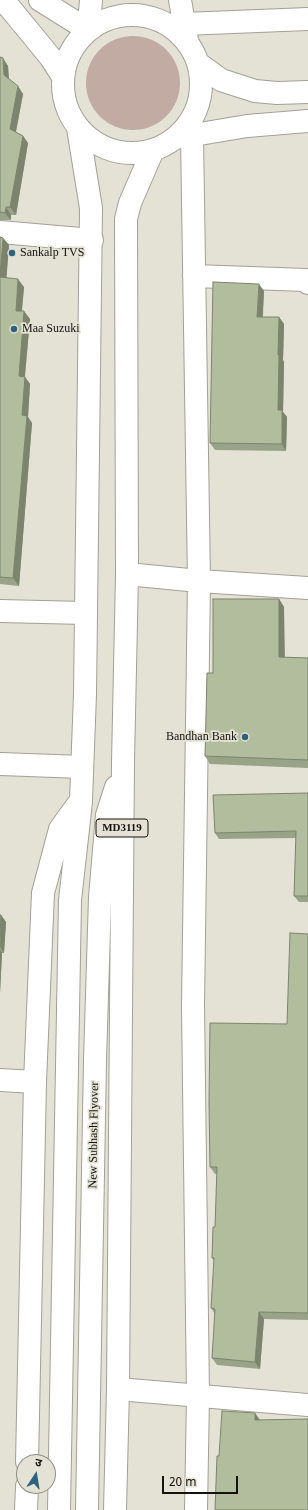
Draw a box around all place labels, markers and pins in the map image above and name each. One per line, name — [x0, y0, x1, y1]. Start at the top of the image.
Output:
place label: Sankalp TVS — [20, 246, 88, 260]
marker: Sankalp TVS — [7, 248, 17, 258]
place label: Maa Suzuki — [22, 322, 86, 336]
marker: Maa Suzuki — [9, 324, 19, 334]
place label: Bandhan Bank — [155, 730, 237, 744]
marker: Bandhan Bank — [240, 732, 250, 742]

